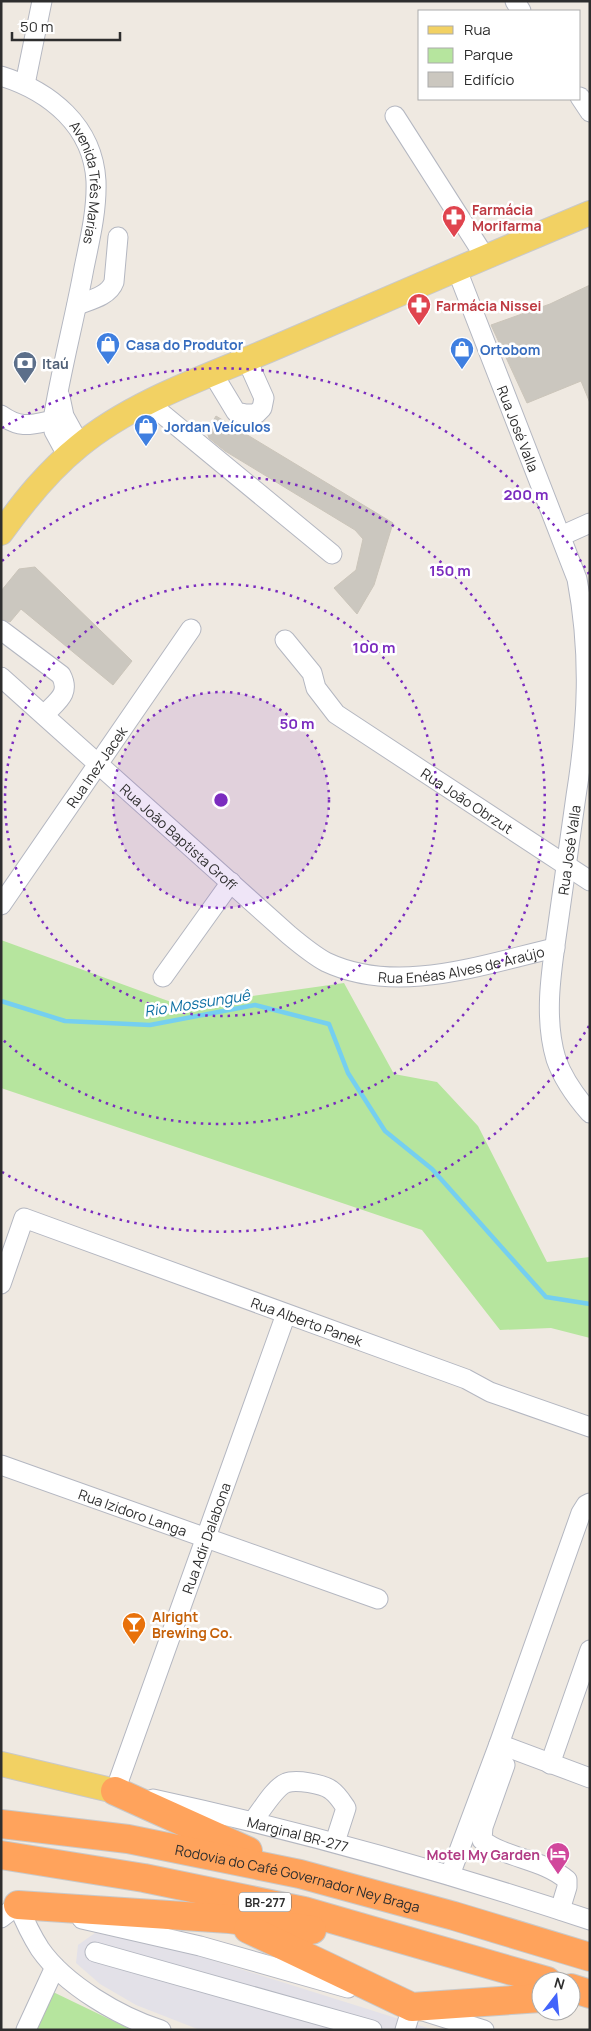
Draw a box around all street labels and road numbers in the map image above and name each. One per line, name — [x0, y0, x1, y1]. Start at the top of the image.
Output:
street label: Avenida Três Marias — [66, 116, 106, 246]
street label: Rua José Valla — [493, 383, 544, 474]
street label: Rua Inez Jacek — [62, 721, 132, 811]
street label: Rua João Obrzut — [418, 763, 517, 838]
street label: Rua João Baptista Groff — [116, 779, 242, 894]
street label: Rua José Valla — [553, 804, 585, 896]
street label: Rua Enéas Alves de Araújo — [377, 941, 546, 987]
street label: Rua Alberto Panek — [249, 1292, 366, 1350]
street label: Rua Adir Dalabona — [177, 1480, 234, 1596]
street label: Rua Izidoro Langa — [76, 1484, 190, 1540]
street label: Marginal BR-277 — [245, 1812, 351, 1856]
street label: Rodovia do Café Governador Ney Braga — [174, 1839, 422, 1916]
road number: BR-277 — [239, 1892, 291, 1911]

